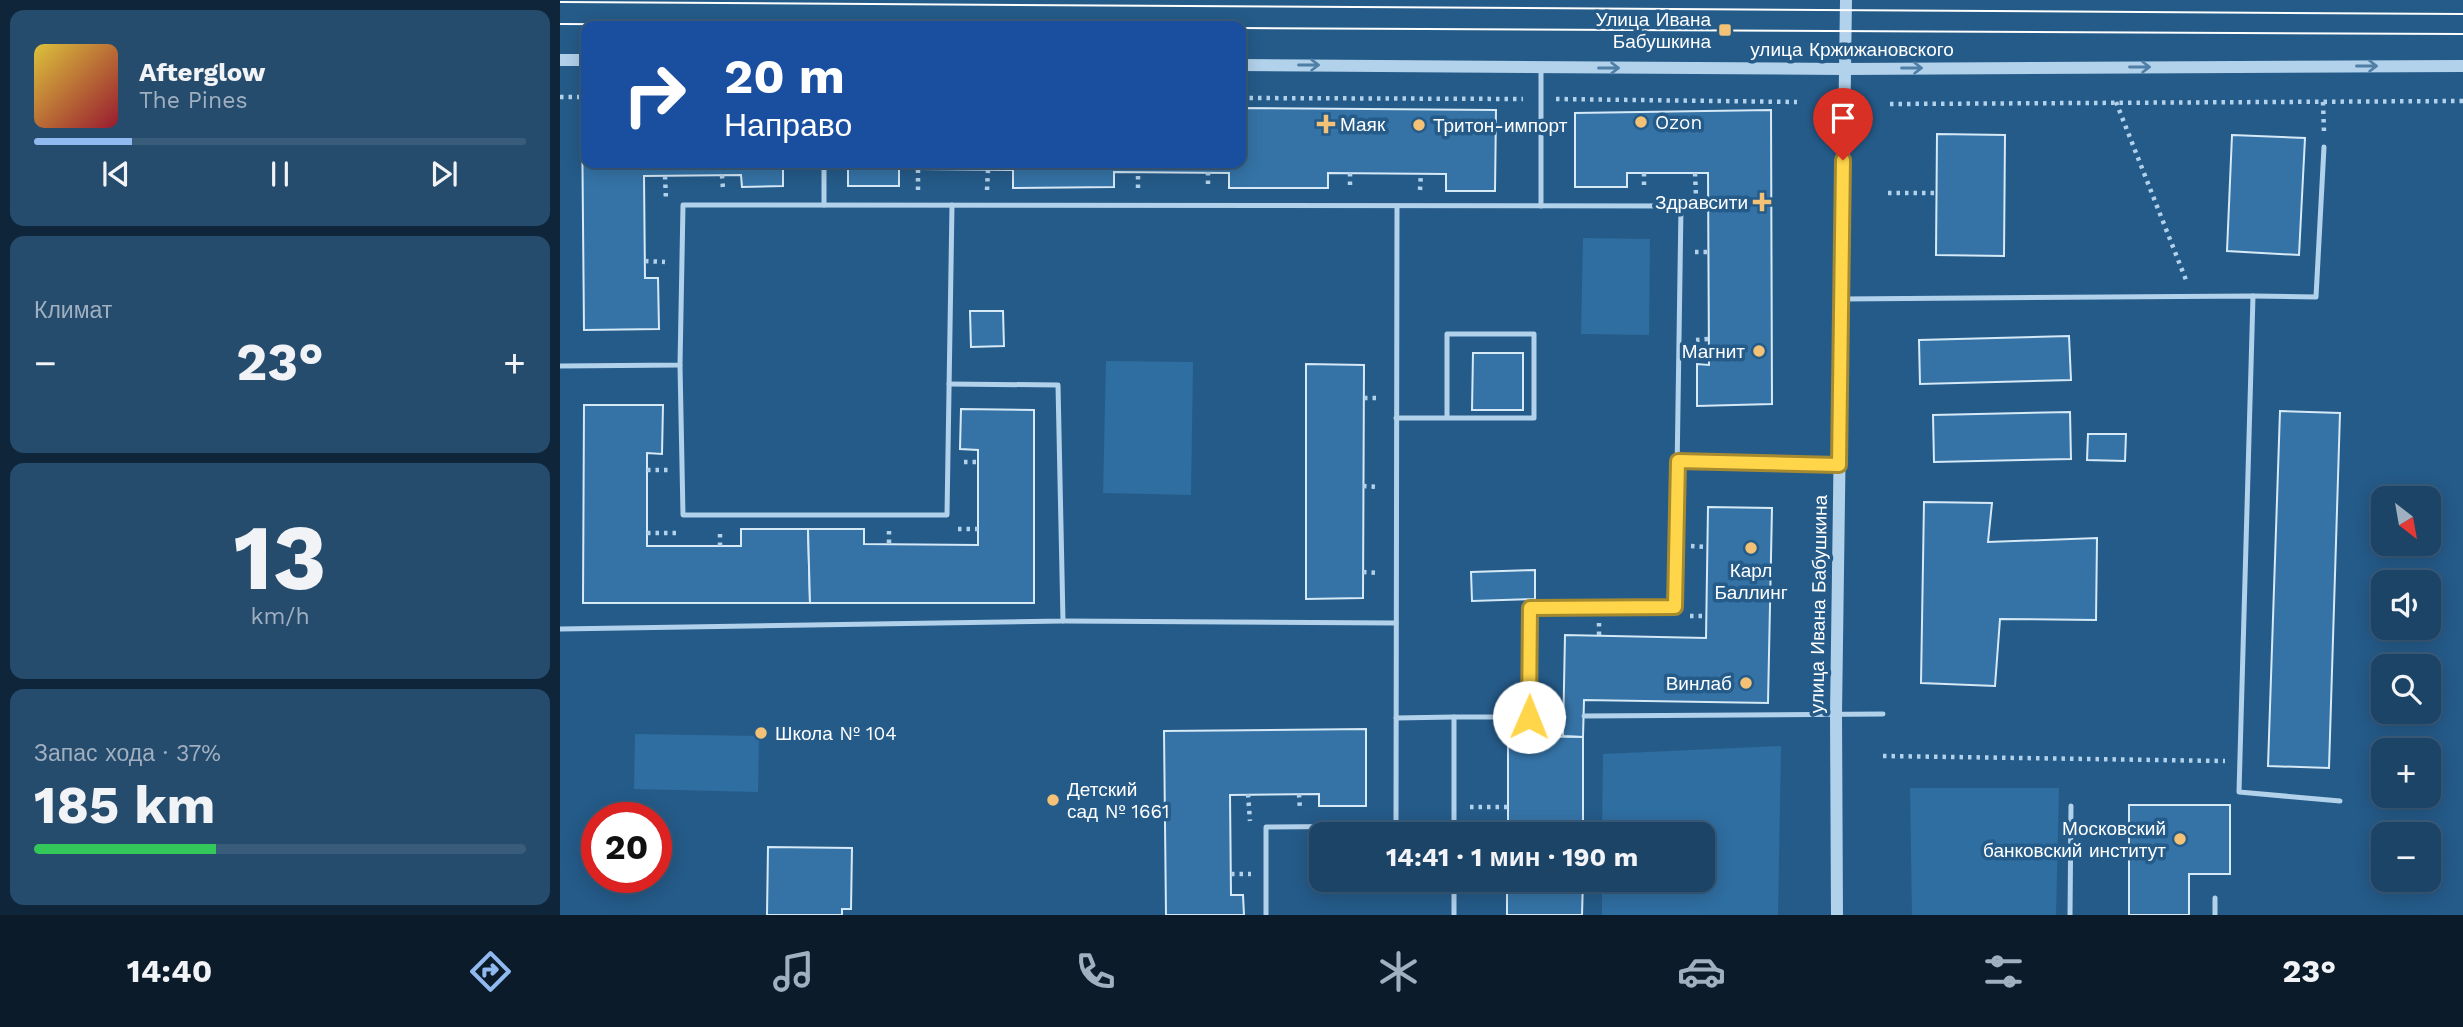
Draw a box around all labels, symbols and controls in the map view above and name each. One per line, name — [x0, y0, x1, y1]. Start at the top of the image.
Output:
place label: Улица Ивана Бабушкина — [1595, 8, 1711, 53]
marker: Улица Ивана Бабушкина — [1717, 22, 1733, 38]
street label: улица Кржижановского — [1750, 38, 1954, 61]
text: 20 m — [724, 47, 845, 105]
icon: right — [609, 49, 700, 140]
text: Afterglow — [139, 57, 265, 87]
one-way arrow — [1297, 58, 1320, 72]
one-way arrow — [2355, 59, 2378, 73]
one-way arrow — [2128, 60, 2151, 74]
one-way arrow — [1597, 61, 1620, 74]
one-way arrow — [1900, 61, 1923, 75]
text: The Pines — [139, 87, 248, 114]
pin — [1813, 88, 1873, 160]
icon: arrive — [1824, 99, 1862, 137]
text: Направо — [724, 106, 852, 144]
place label: Ozon — [1655, 111, 1702, 134]
place label: Маяк — [1340, 113, 1386, 136]
place label: Тритон-импорт — [1433, 114, 1568, 137]
marker: Ozon — [1633, 114, 1649, 130]
marker: Маяк — [1318, 116, 1334, 132]
marker: Тритон-импорт — [1411, 117, 1427, 133]
icon: previous — [97, 155, 135, 193]
icon: pause — [261, 155, 299, 193]
icon: next — [425, 155, 463, 193]
place label: Здравсити — [1655, 191, 1748, 214]
marker: Здравсити — [1754, 194, 1770, 210]
text: Климат — [34, 297, 112, 324]
text: 23° — [236, 332, 324, 393]
place label: Магнит — [1682, 340, 1745, 363]
text: − — [34, 341, 57, 385]
text: + — [503, 341, 526, 385]
marker: Магнит — [1751, 343, 1767, 359]
north arrow — [2371, 486, 2441, 556]
map controls — [2371, 486, 2441, 892]
street label: улица Ивана Бабушкина — [1805, 494, 1832, 713]
text: 13 — [233, 504, 327, 611]
marker: Карл Баллинг — [1743, 540, 1759, 556]
place label: Карл Баллинг — [1714, 559, 1788, 604]
button: sound — [2371, 570, 2441, 640]
text: km/h — [250, 603, 310, 630]
button: search — [2371, 654, 2441, 724]
place label: Винлаб — [1666, 672, 1732, 695]
marker: Винлаб — [1738, 675, 1754, 691]
position arrow — [1492, 680, 1566, 754]
place label: Школа № 104 — [775, 722, 897, 745]
marker: Школа № 104 — [753, 725, 769, 741]
button: + — [2371, 738, 2441, 808]
text: Запас хода · 37% — [34, 740, 221, 767]
text: 185 km — [34, 775, 215, 836]
place label: Детский сад № 1661 — [1067, 778, 1169, 823]
marker: Детский сад № 1661 — [1045, 792, 1061, 808]
speed limit sign: 20 — [581, 802, 672, 893]
place label: Московский банковский институт — [1983, 817, 2166, 862]
button: − — [2371, 822, 2441, 892]
marker: Московский банковский институт — [2172, 831, 2188, 847]
text: 14:41 · 1 мин · 190 m — [1386, 842, 1638, 872]
icon: directions — [466, 947, 515, 996]
icon: music — [769, 947, 818, 996]
icon: phone — [1071, 947, 1120, 996]
icon: climate — [1374, 947, 1423, 996]
icon: car — [1677, 947, 1726, 996]
icon: filters — [1979, 947, 2028, 996]
text: 14:40 — [127, 952, 212, 990]
text: 23° — [2282, 952, 2336, 990]

